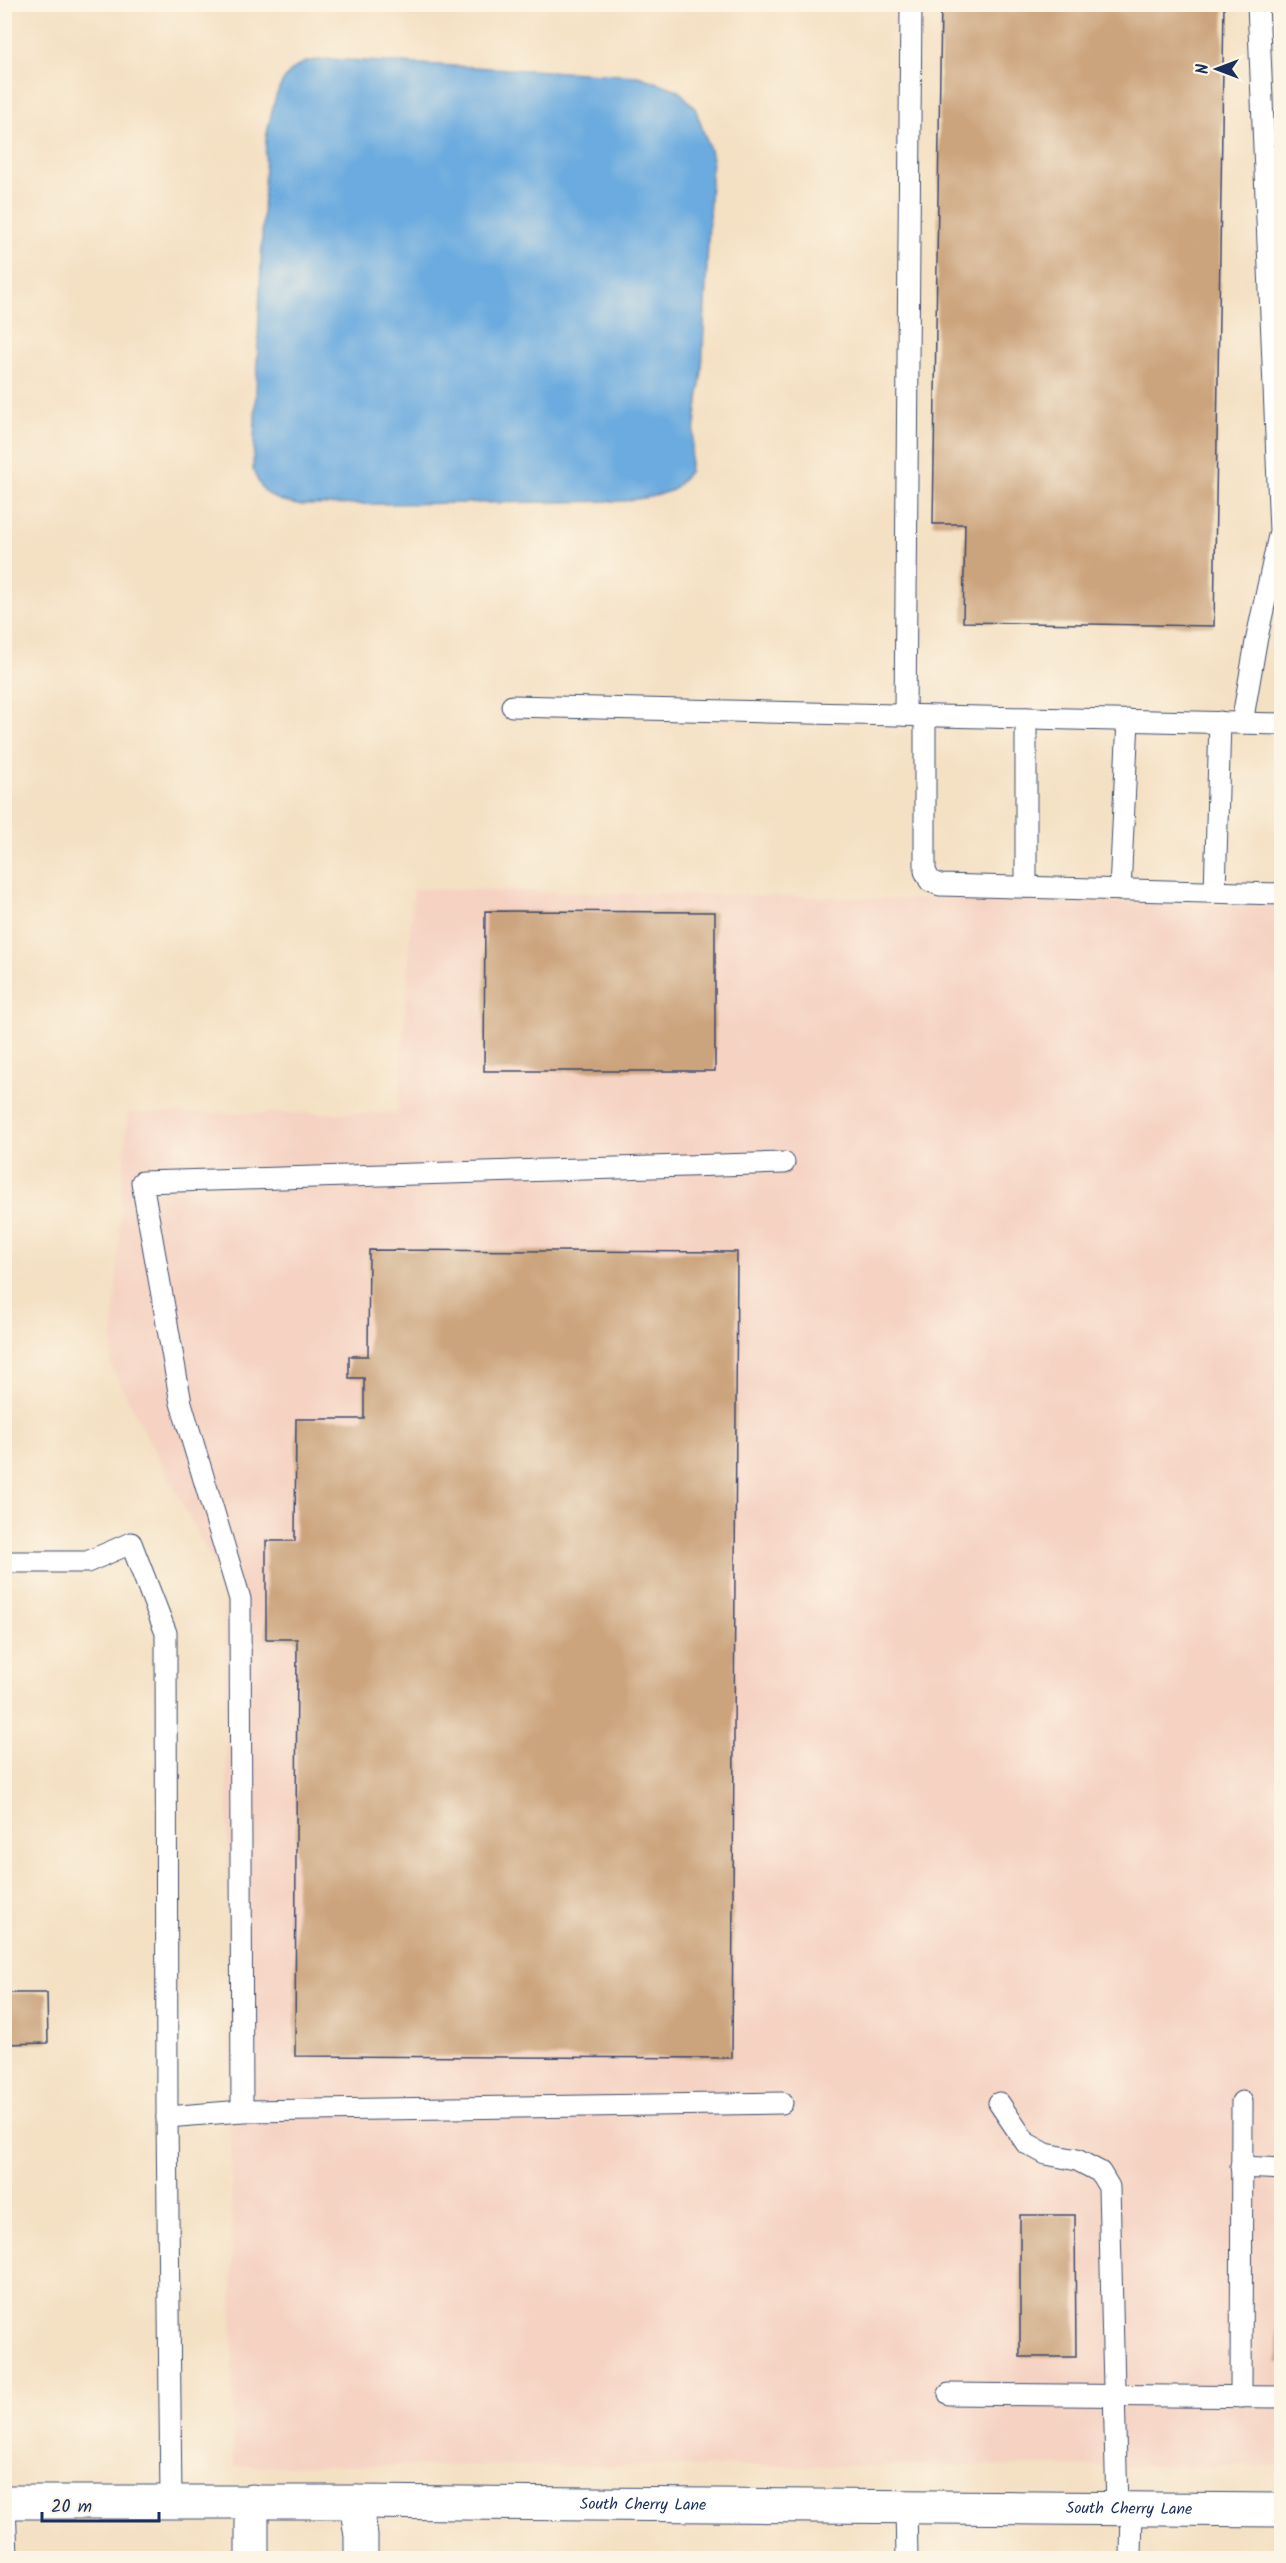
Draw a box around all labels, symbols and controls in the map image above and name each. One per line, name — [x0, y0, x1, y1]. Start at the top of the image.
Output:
north arrow — [1187, 39, 1247, 99]
text: N — [1191, 64, 1216, 74]
scale bar — [42, 2485, 159, 2523]
street label: South Cherry Lane — [580, 2491, 706, 2518]
text: 20 m — [51, 2493, 92, 2522]
street label: South Cherry Lane — [1066, 2496, 1192, 2522]

